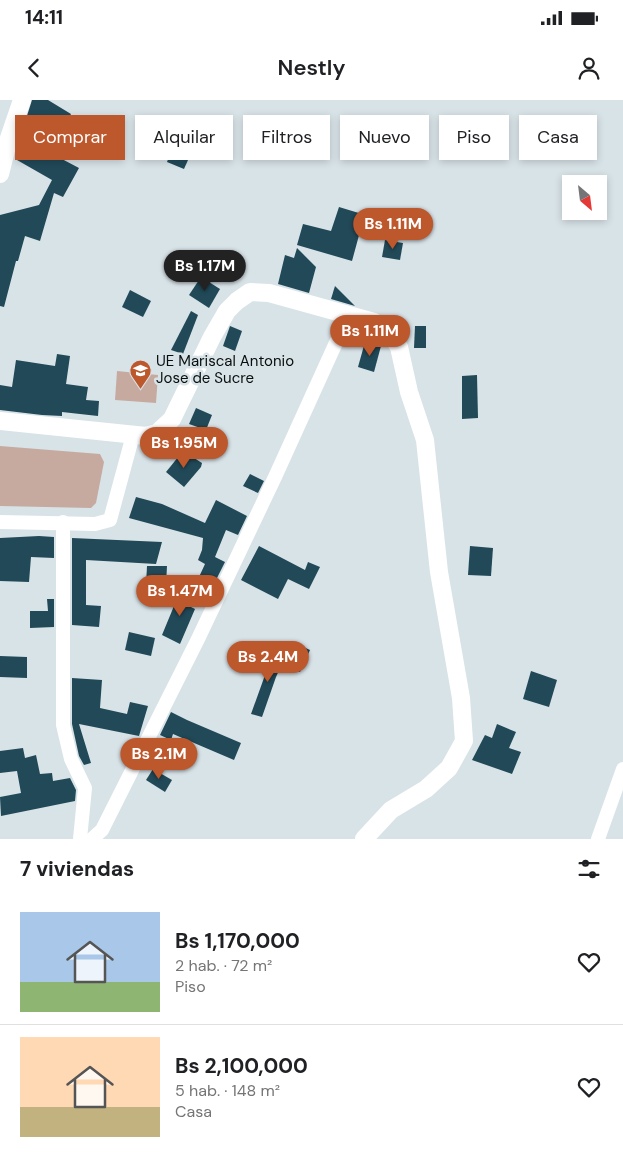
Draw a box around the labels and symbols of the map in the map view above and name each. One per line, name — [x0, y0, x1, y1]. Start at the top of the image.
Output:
north arrow — [562, 175, 608, 220]
pin: Bs 1.11M — [341, 208, 445, 250]
pin: Bs 1.17M — [153, 250, 257, 292]
pin: Bs 1.11M — [318, 314, 422, 357]
place label: UE Mariscal Antonio Jose de Sucre — [156, 351, 294, 388]
school or university icon: UE Mariscal Antonio Jose de Sucre — [128, 358, 152, 389]
pin: Bs 1.95M — [132, 426, 236, 469]
pin: Bs 1.47M — [128, 574, 232, 617]
pin: Bs 2.4M — [222, 640, 314, 683]
pin: Bs 2.1M — [113, 738, 205, 780]

